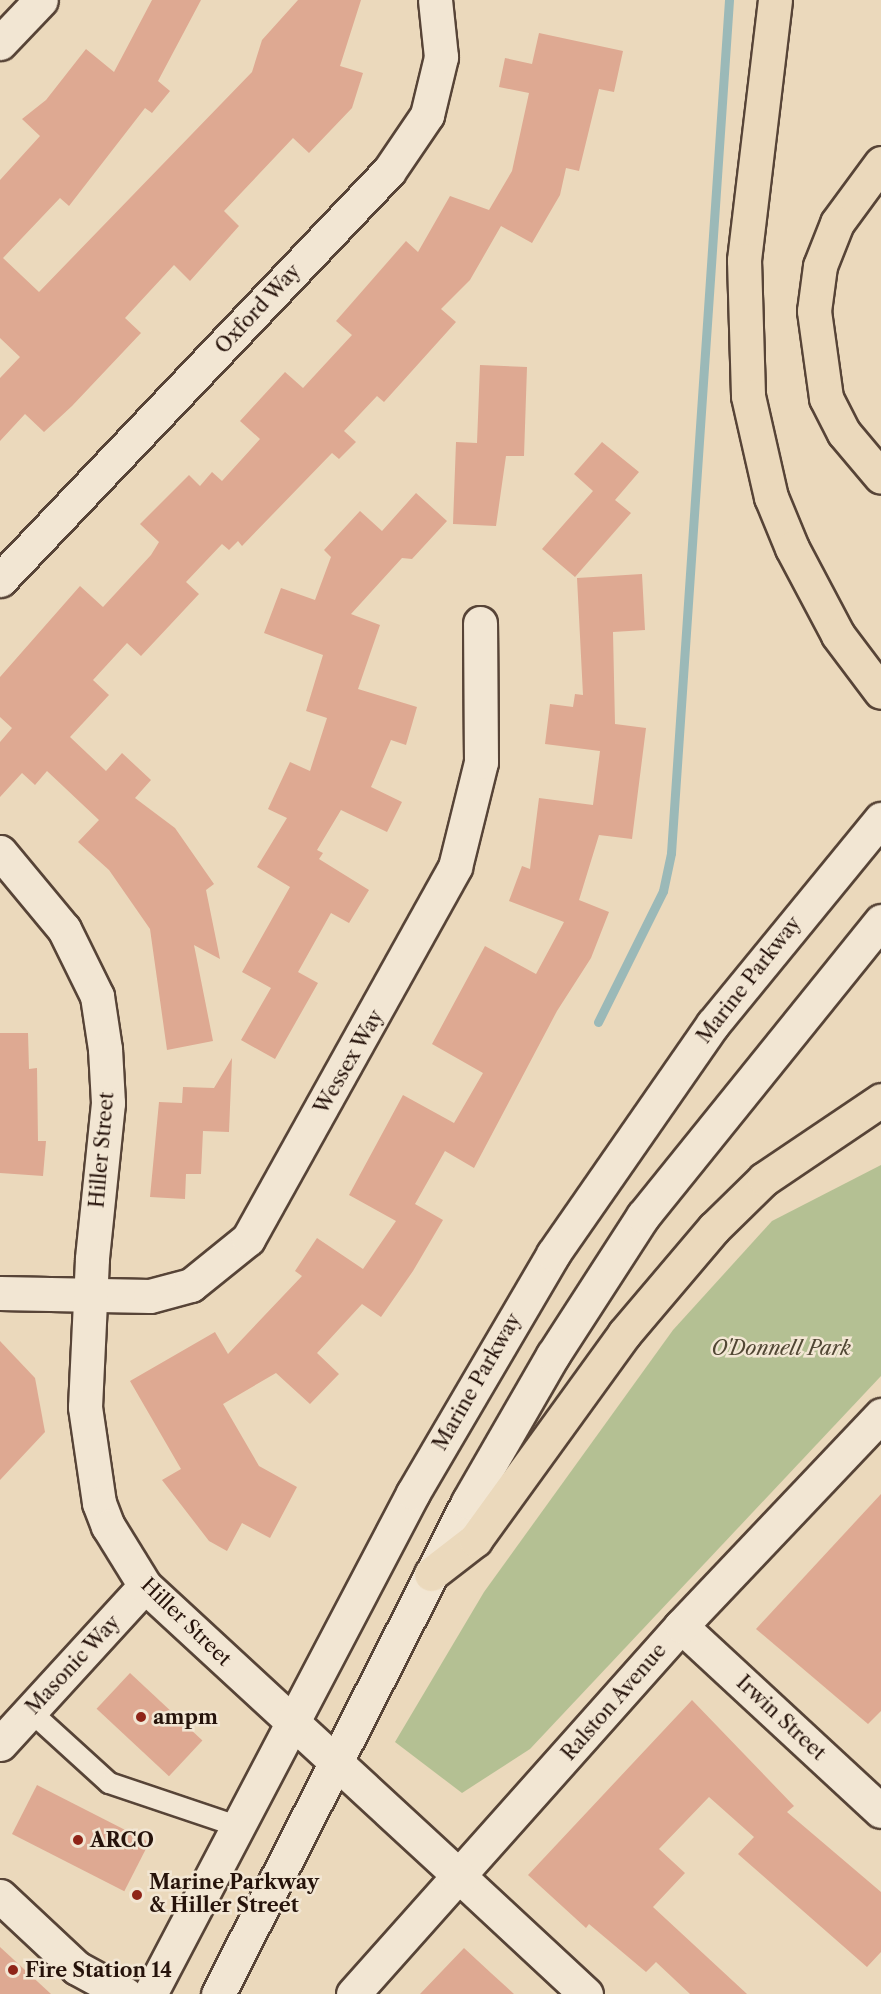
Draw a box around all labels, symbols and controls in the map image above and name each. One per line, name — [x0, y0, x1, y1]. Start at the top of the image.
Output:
street label: Oxford Way — [210, 259, 306, 359]
street label: Marine Parkway — [692, 912, 806, 1048]
street label: Wessex Way — [309, 1005, 389, 1119]
street label: Hiller Street — [85, 1091, 119, 1209]
street label: Marine Parkway — [428, 1309, 526, 1455]
park label: O'Donnell Park — [711, 1336, 851, 1360]
street label: Hiller Street — [136, 1573, 236, 1671]
street label: Masonic Way — [21, 1610, 125, 1720]
street label: Ralston Avenue — [556, 1638, 672, 1766]
street label: Irwin Street — [731, 1671, 831, 1765]
place label: ampm — [153, 1705, 218, 1729]
marker: ampm — [134, 1710, 148, 1724]
place label: ARCO — [90, 1828, 154, 1852]
marker: ARCO — [71, 1833, 85, 1847]
place label: Marine Parkway & Hiller Street — [149, 1871, 319, 1918]
marker: Marine Parkway & Hiller Street — [130, 1888, 144, 1902]
place label: Fire Station 14 — [25, 1958, 172, 1982]
marker: Fire Station 14 — [6, 1963, 20, 1977]

